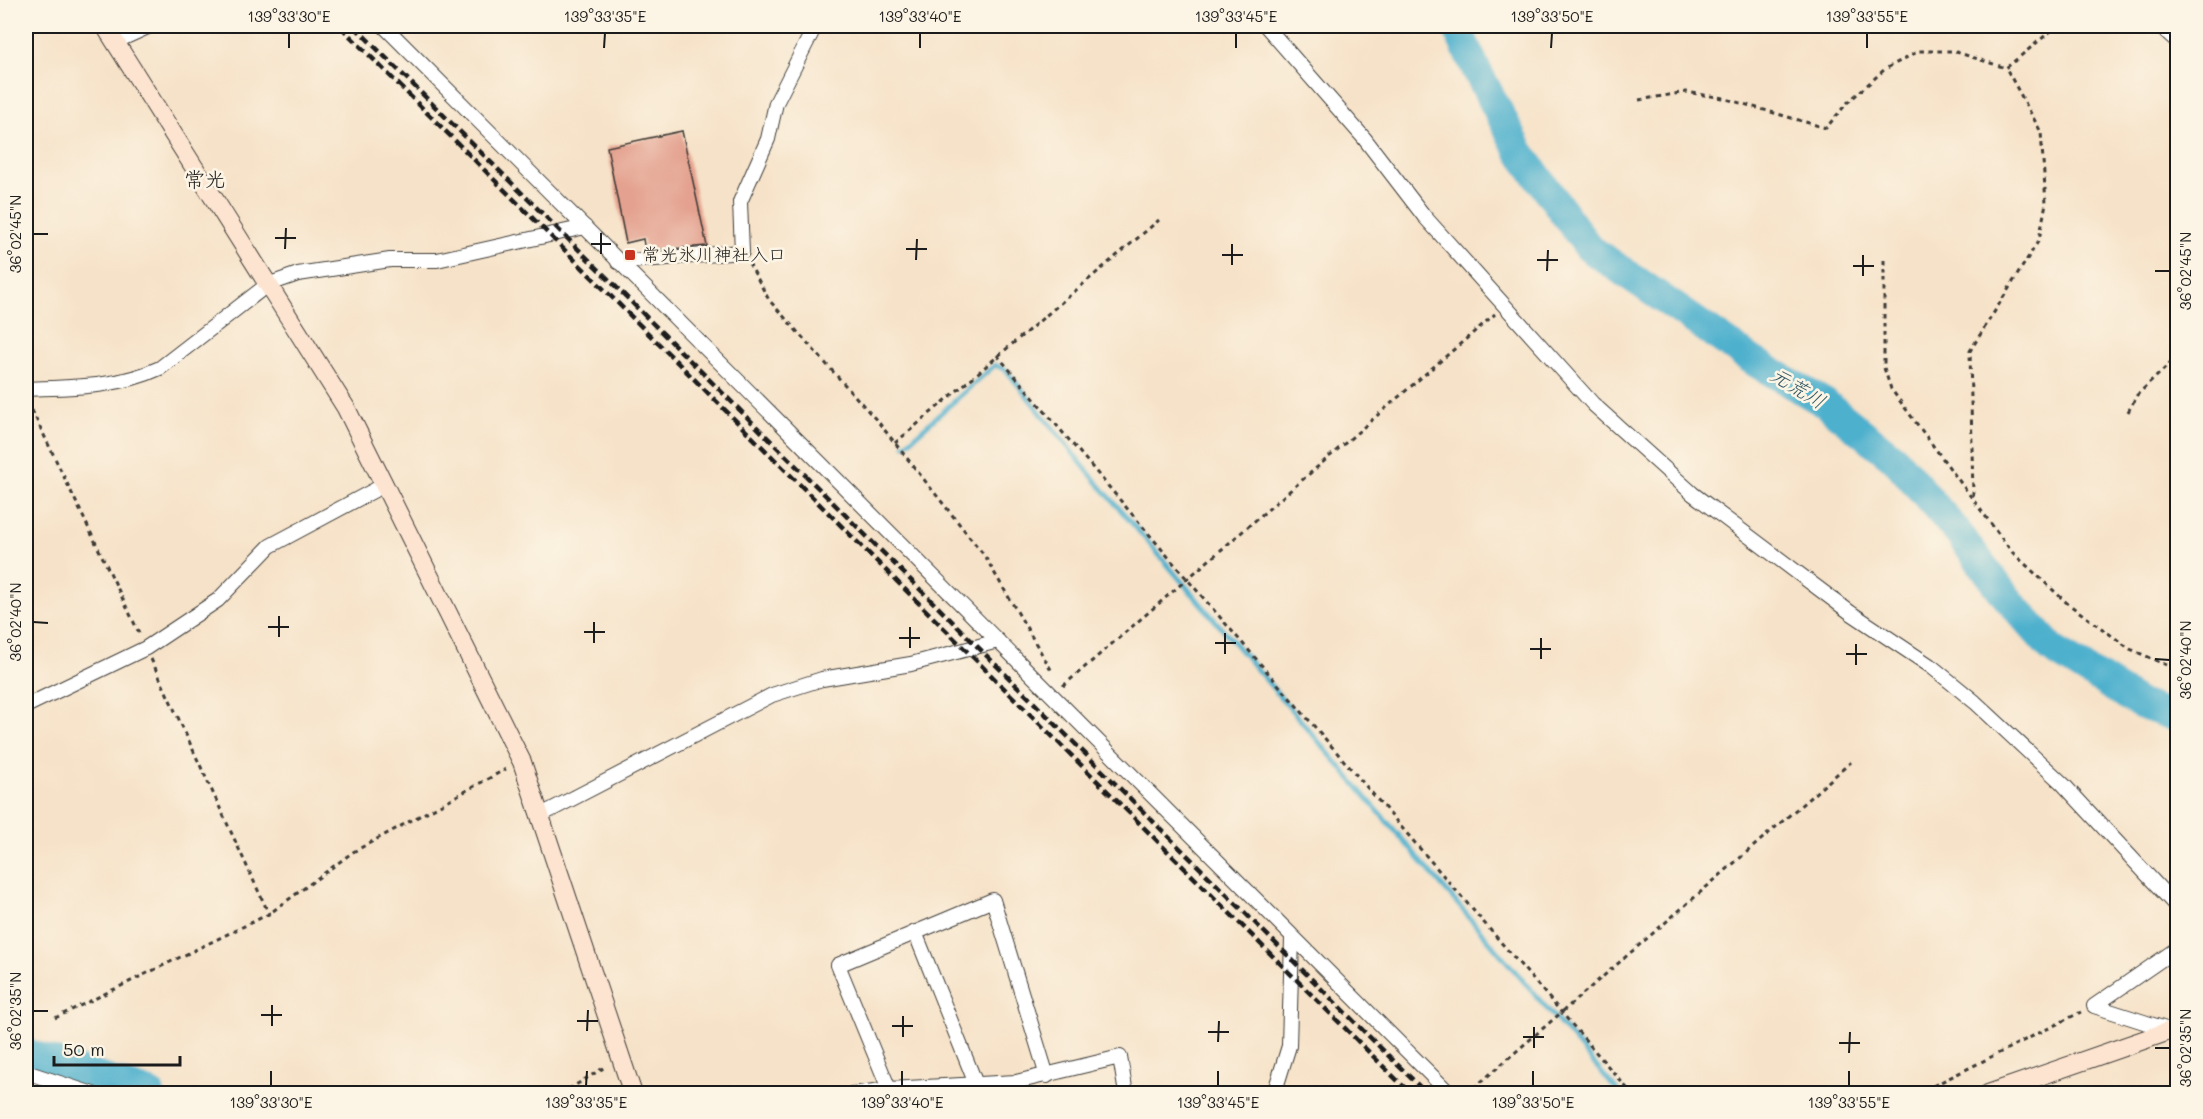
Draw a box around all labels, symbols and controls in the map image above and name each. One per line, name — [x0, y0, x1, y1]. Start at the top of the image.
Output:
text: 139°33'30"E — [248, 6, 331, 26]
text: 139°33'35"E — [564, 6, 647, 26]
text: 139°33'40"E — [879, 6, 962, 26]
text: 139°33'45"E — [1195, 6, 1278, 26]
text: 139°33'50"E — [1511, 6, 1594, 26]
text: 139°33'55"E — [1826, 6, 1909, 26]
district label: 常光 — [184, 165, 226, 192]
text: 36°02'45"N — [5, 195, 25, 273]
text: 36°02'45"N — [2175, 232, 2195, 310]
place label: 常光氷川神社入口 — [642, 242, 786, 266]
marker: 常光氷川神社入口 — [623, 248, 637, 262]
water label: 元荒川 — [1766, 361, 1831, 414]
text: 36°02'40"N — [5, 583, 25, 661]
text: 36°02'40"N — [2175, 621, 2195, 699]
text: 36°02'35"N — [5, 972, 25, 1050]
text: 36°02'35"N — [2175, 1009, 2195, 1087]
scale bar — [54, 1029, 180, 1067]
text: 50 m — [63, 1037, 105, 1061]
text: 139°33'30"E — [230, 1092, 313, 1112]
text: 139°33'35"E — [545, 1092, 628, 1112]
text: 139°33'40"E — [861, 1092, 944, 1112]
text: 139°33'45"E — [1177, 1092, 1260, 1112]
text: 139°33'50"E — [1492, 1092, 1575, 1112]
text: 139°33'55"E — [1808, 1092, 1891, 1112]

